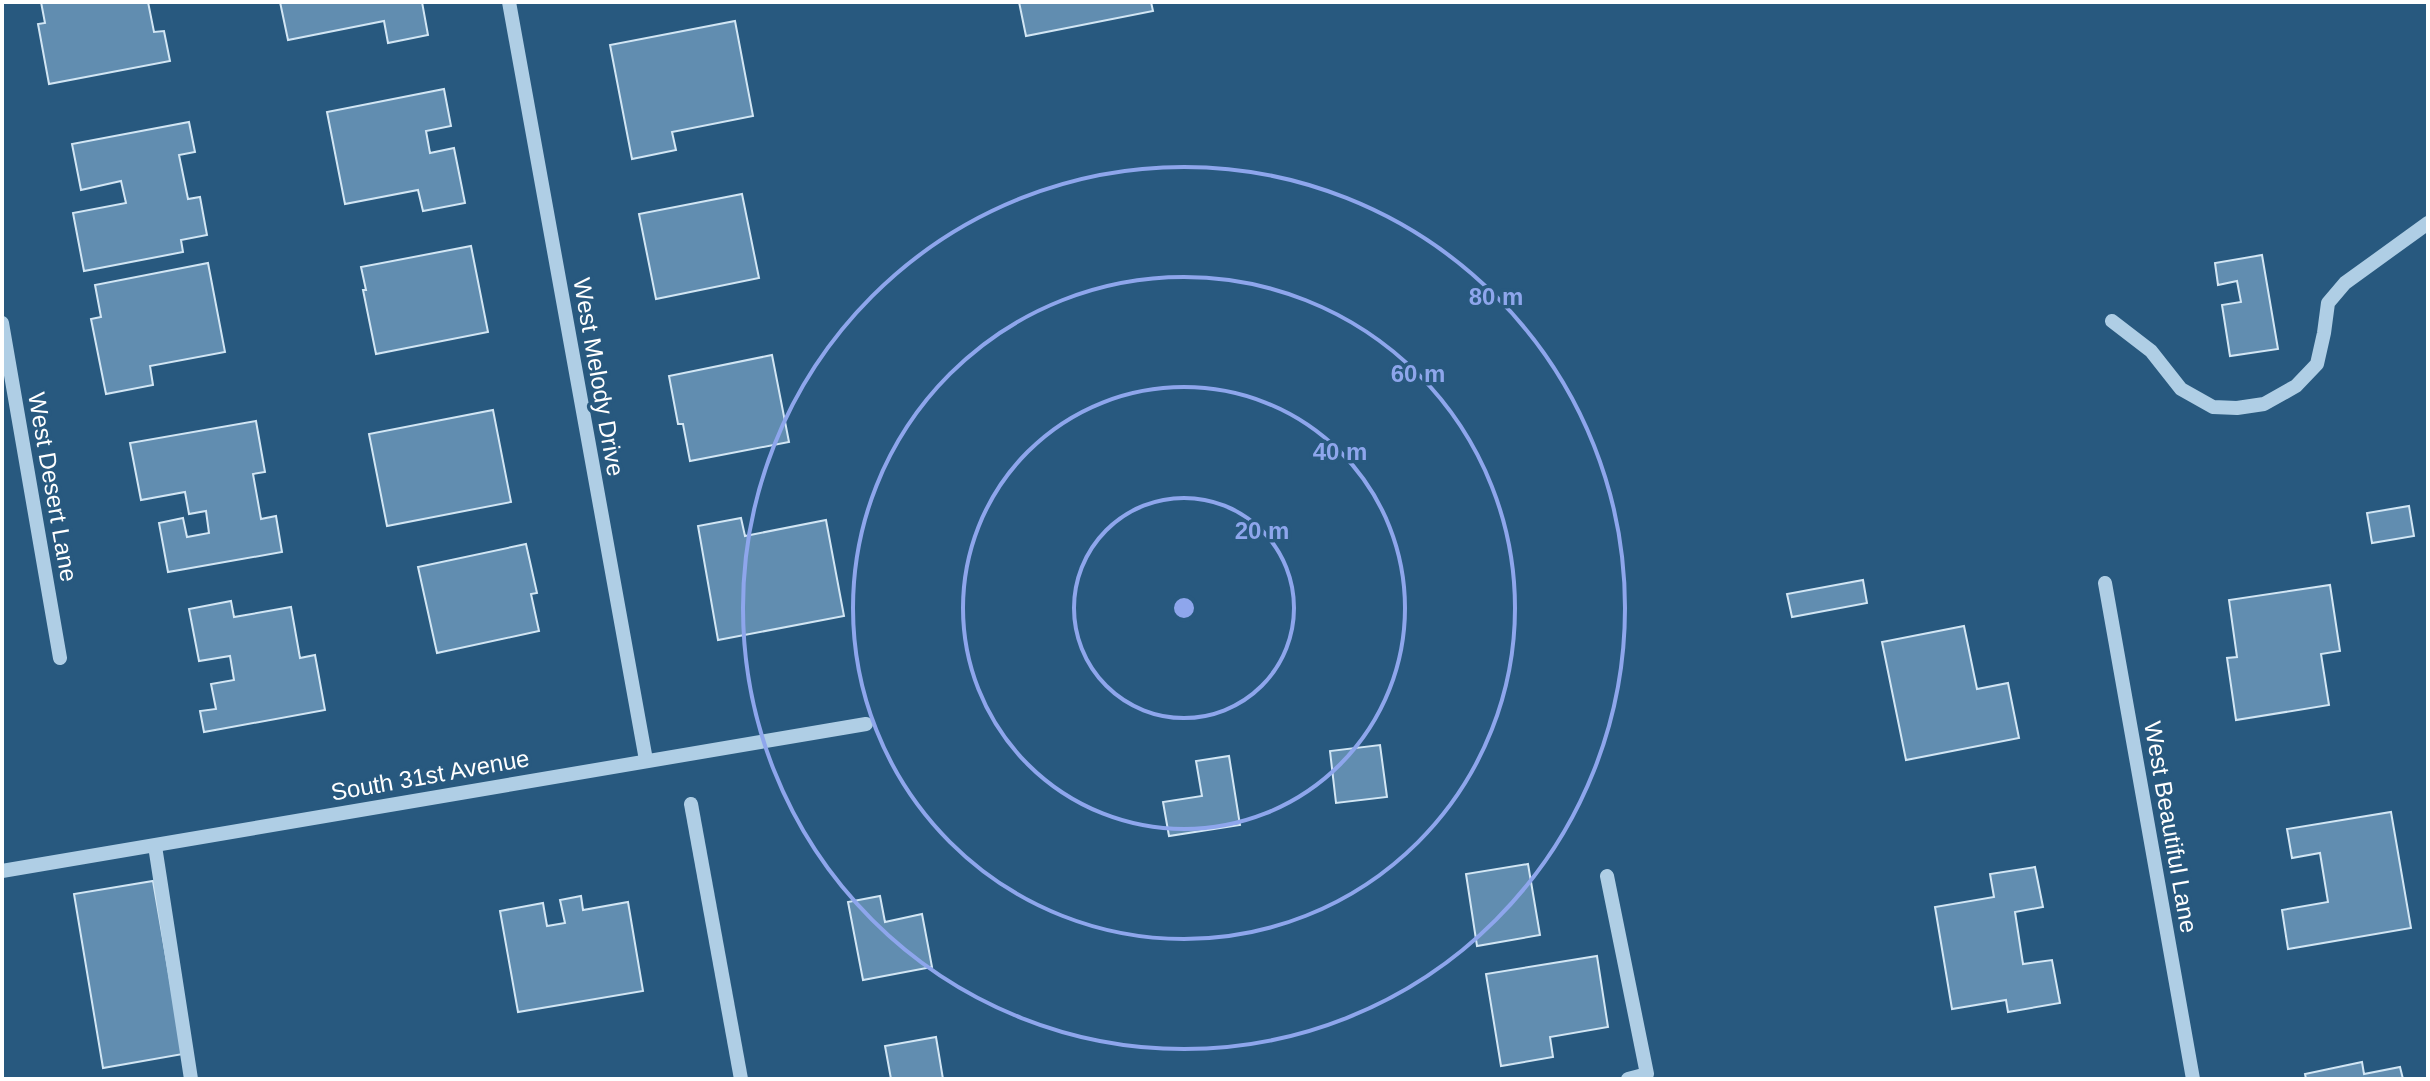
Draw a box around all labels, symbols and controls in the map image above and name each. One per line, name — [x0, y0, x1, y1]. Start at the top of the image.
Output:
street label: West Melody Drive — [568, 276, 630, 478]
text: 80 m — [1469, 283, 1523, 310]
text: 60 m — [1391, 360, 1445, 387]
street label: West Desert Lane — [23, 390, 83, 584]
text: 40 m — [1313, 438, 1367, 465]
text: 20 m — [1235, 517, 1289, 544]
centre of rings — [1170, 594, 1198, 622]
street label: West Beautiful Lane — [2139, 719, 2203, 935]
street label: South 31st Avenue — [329, 744, 531, 806]

